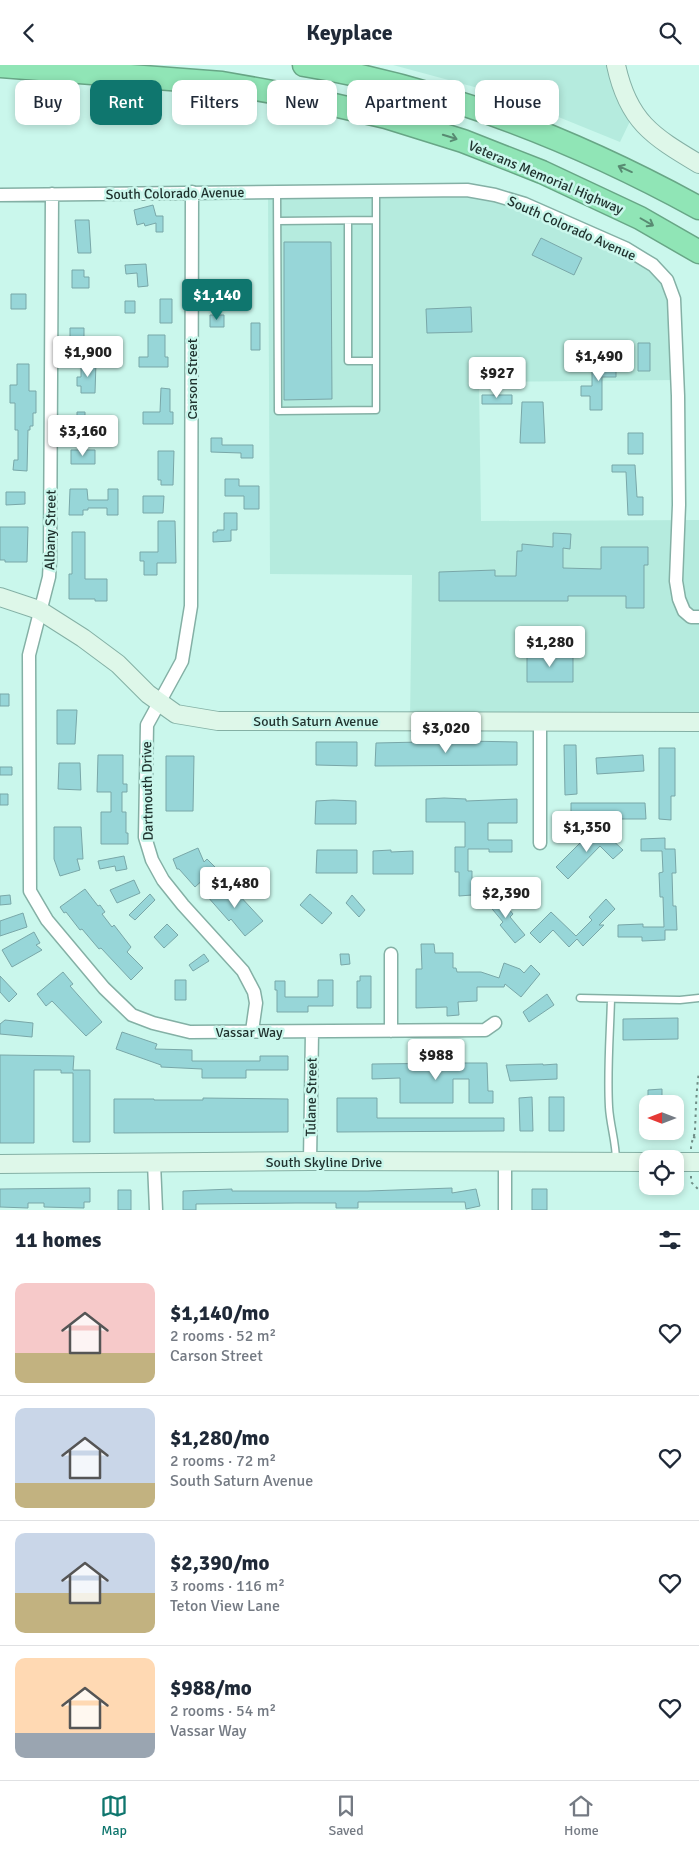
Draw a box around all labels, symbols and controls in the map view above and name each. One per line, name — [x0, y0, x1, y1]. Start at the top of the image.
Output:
icon: back — [15, 19, 43, 47]
text: Keyplace — [306, 19, 393, 46]
icon: search — [656, 19, 684, 47]
chip: Buy — [15, 80, 80, 125]
chip: Rent — [90, 80, 162, 125]
chip: Filters — [172, 80, 257, 125]
chip: New — [267, 80, 337, 125]
chip: Apartment — [347, 80, 465, 125]
chip: House — [475, 80, 559, 125]
one-way arrow — [441, 133, 457, 143]
street label: Veterans Memorial Highway — [466, 137, 626, 218]
one-way arrow — [618, 164, 633, 174]
street label: South Colorado Avenue — [105, 184, 245, 203]
street label: South Colorado Avenue — [505, 192, 639, 264]
one-way arrow — [639, 218, 654, 227]
pin: $1,140 — [176, 279, 258, 321]
text: $1,140 — [193, 285, 241, 305]
pin: $1,900 — [47, 335, 129, 378]
street label: Carson Street — [184, 338, 201, 420]
pin: $1,490 — [558, 339, 640, 382]
text: $1,900 — [64, 342, 112, 362]
text: $1,490 — [575, 346, 623, 366]
pin: $927 — [467, 357, 527, 399]
text: $927 — [480, 363, 514, 383]
pin: $3,160 — [42, 415, 124, 457]
text: $3,160 — [59, 421, 107, 441]
street label: Albany Street — [41, 490, 60, 570]
pin: $1,280 — [509, 625, 591, 668]
text: $1,280 — [526, 632, 574, 652]
pin: $3,020 — [405, 711, 487, 754]
street label: South Saturn Avenue — [253, 713, 379, 730]
text: $3,020 — [422, 718, 470, 738]
street label: Dartmouth Drive — [138, 741, 157, 841]
pin: $1,350 — [546, 811, 628, 853]
text: $1,350 — [563, 817, 611, 837]
pin: $1,480 — [194, 867, 276, 909]
text: $1,480 — [211, 873, 259, 893]
pin: $2,390 — [465, 877, 547, 919]
text: $2,390 — [482, 883, 530, 903]
street label: Vassar Way — [215, 1024, 283, 1041]
pin: $988 — [406, 1039, 466, 1081]
text: $988 — [419, 1045, 453, 1065]
street label: Tulane Street — [302, 1057, 321, 1137]
north arrow — [639, 1095, 684, 1140]
map controls — [639, 1095, 684, 1195]
button: locate — [639, 1150, 684, 1195]
street label: South Skyline Drive — [266, 1154, 382, 1171]
icon: filters — [656, 1226, 684, 1254]
text: 11 homes — [15, 1227, 101, 1253]
text: $1,140/mo — [170, 1300, 269, 1326]
icon: home — [55, 1303, 115, 1363]
icon: heart — [656, 1319, 684, 1347]
text: 2 rooms · 52 m² — [170, 1326, 276, 1346]
text: Carson Street — [170, 1346, 263, 1366]
text: $1,280/mo — [170, 1425, 269, 1451]
icon: home — [55, 1428, 115, 1488]
icon: heart — [656, 1444, 684, 1472]
text: 2 rooms · 72 m² — [170, 1451, 276, 1471]
text: South Saturn Avenue — [170, 1471, 313, 1491]
text: $2,390/mo — [170, 1550, 269, 1576]
icon: home — [55, 1553, 115, 1613]
icon: heart — [656, 1569, 684, 1597]
text: 3 rooms · 116 m² — [170, 1576, 285, 1596]
text: Teton View Lane — [170, 1596, 280, 1616]
text: $988/mo — [170, 1675, 252, 1701]
icon: home — [55, 1678, 115, 1738]
icon: heart — [656, 1694, 684, 1722]
text: 2 rooms · 54 m² — [170, 1701, 276, 1721]
text: Vassar Way — [170, 1721, 247, 1741]
tab: Map — [100, 1792, 128, 1839]
tab: Saved — [328, 1792, 364, 1839]
tab: Home — [564, 1792, 599, 1839]

